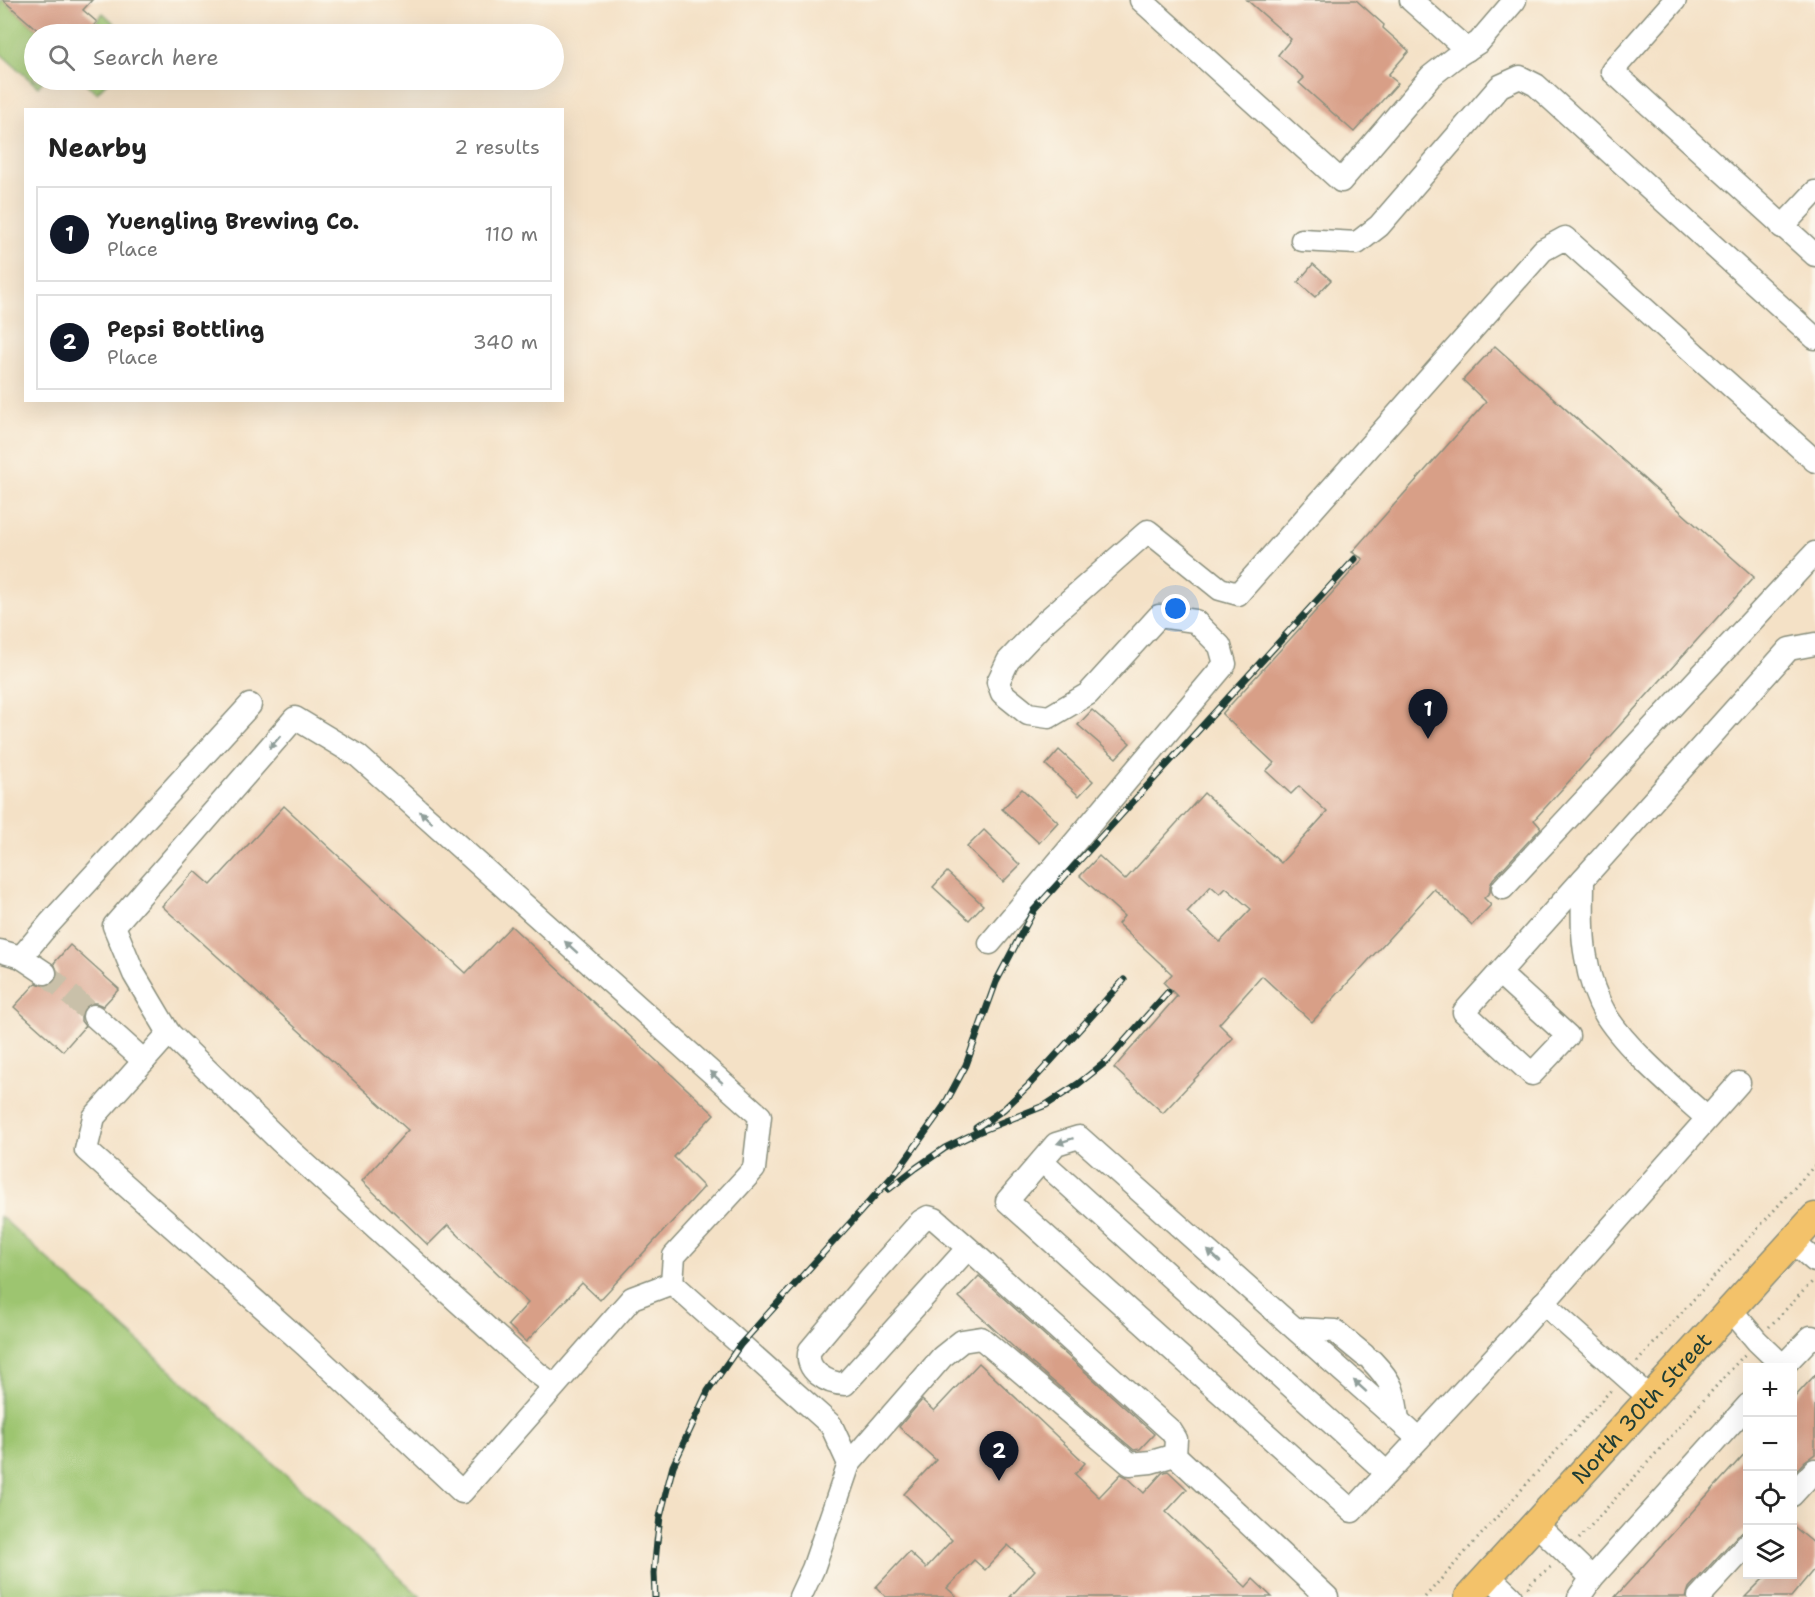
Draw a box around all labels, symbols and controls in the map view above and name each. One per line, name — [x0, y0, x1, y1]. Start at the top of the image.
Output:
search box — [24, 24, 564, 90]
icon: search — [45, 41, 78, 74]
text: Search here — [93, 43, 219, 72]
text: Nearby — [48, 130, 147, 165]
text: 2 results — [454, 134, 540, 160]
text: Yuengling Brewing Co. — [107, 207, 359, 236]
text: 1 — [65, 221, 74, 247]
text: 110 m — [484, 221, 538, 247]
text: Place — [107, 236, 158, 262]
text: Pepsi Bottling — [107, 315, 264, 344]
text: 2 — [63, 329, 77, 355]
text: 340 m — [473, 329, 538, 355]
text: Place — [107, 344, 158, 370]
your location — [1161, 594, 1190, 623]
pin: 1 — [1408, 690, 1448, 739]
one-way arrow — [269, 734, 282, 749]
one-way arrow — [419, 811, 434, 824]
one-way arrow — [564, 941, 579, 954]
one-way arrow — [709, 1070, 724, 1084]
one-way arrow — [1056, 1137, 1074, 1146]
one-way arrow — [1207, 1250, 1222, 1263]
street label: North 30th Street — [1565, 1326, 1718, 1490]
map controls — [1743, 1363, 1797, 1579]
button: + — [1743, 1363, 1797, 1417]
one-way arrow — [1352, 1379, 1367, 1393]
button: − — [1743, 1417, 1797, 1471]
pin: 2 — [980, 1432, 1018, 1481]
button: locate — [1743, 1471, 1797, 1525]
button: layers — [1743, 1525, 1797, 1579]

